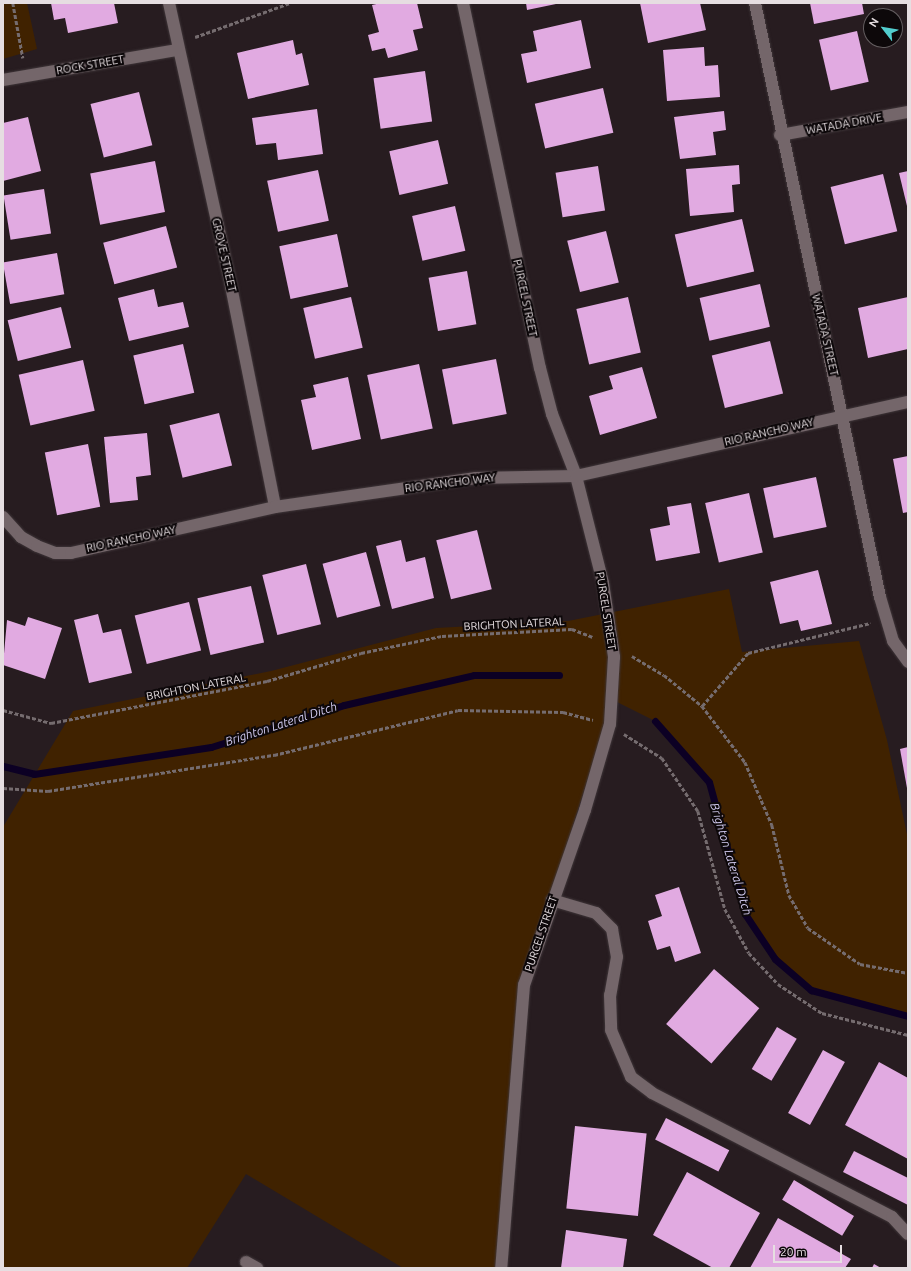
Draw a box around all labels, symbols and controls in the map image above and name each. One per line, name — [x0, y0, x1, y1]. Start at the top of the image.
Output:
north arrow — [863, 8, 903, 48]
text: N — [866, 16, 881, 29]
street label: ROCK STREET — [55, 53, 125, 77]
street label: WATADA DRIVE — [805, 111, 883, 137]
street label: GROVE STREET — [209, 217, 239, 293]
street label: PURCEL STREET — [510, 258, 540, 338]
street label: WATADA STREET — [809, 293, 841, 377]
street label: RIO RANCHO WAY — [723, 415, 815, 449]
street label: RIO RANCHO WAY — [404, 471, 496, 495]
street label: RIO RANCHO WAY — [85, 523, 177, 555]
street label: PURCEL STREET — [593, 571, 619, 651]
street label: BRIGHTON LATERAL — [463, 615, 565, 633]
street label: BRIGHTON LATERAL — [145, 671, 247, 703]
water label: Brighton Lateral Ditch — [223, 699, 339, 749]
water label: Brighton Lateral Ditch — [707, 801, 755, 917]
street label: PURCEL STREET — [522, 894, 560, 974]
scale bar — [775, 1237, 844, 1263]
text: 20 m — [780, 1245, 807, 1258]

